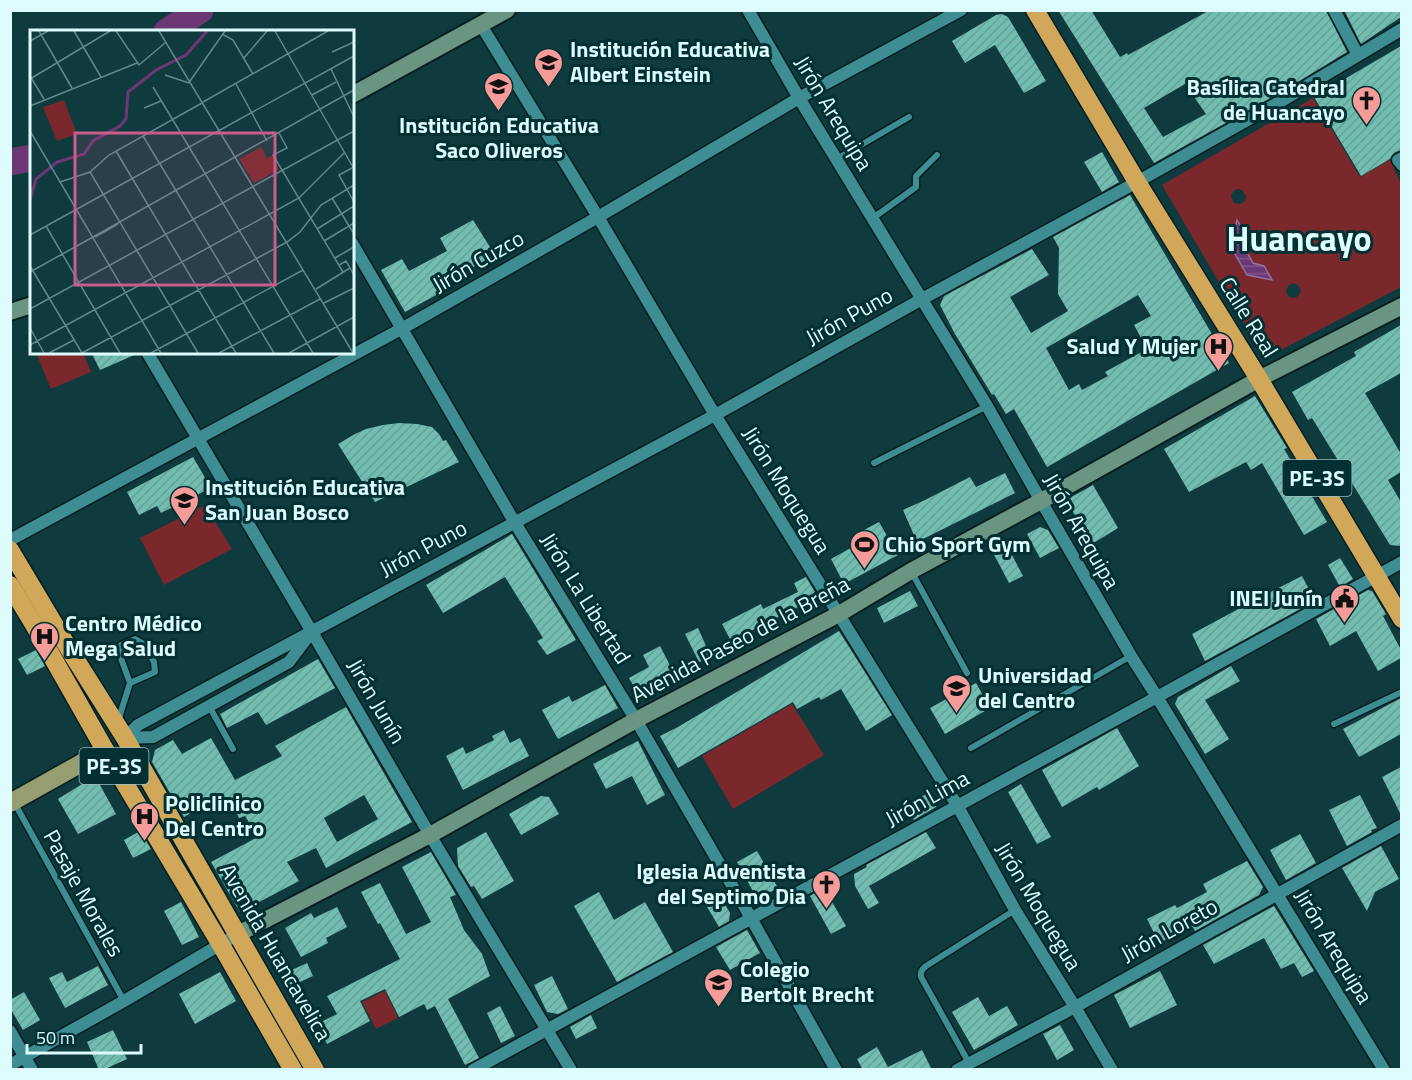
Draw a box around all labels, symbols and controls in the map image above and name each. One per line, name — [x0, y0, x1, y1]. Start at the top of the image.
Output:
inset map — [30, 30, 354, 354]
place label: Institución Educativa Albert Einstein — [570, 32, 770, 91]
school or university icon: Institución Educativa Albert Einstein — [533, 46, 565, 88]
street label: Jirón Arequipa — [786, 49, 882, 177]
school or university icon: Institución Educativa Saco Oliveros — [483, 70, 515, 112]
place label: Basílica Catedral de Huancayo — [1187, 70, 1345, 129]
church icon: Basílica Catedral de Huancayo — [1350, 84, 1382, 126]
place label: Institución Educativa Saco Oliveros — [399, 108, 599, 167]
district label: Huancayo — [1226, 212, 1372, 264]
street label: Jirón Cuzco — [426, 221, 530, 301]
street label: Calle Real — [1211, 270, 1287, 364]
street label: Jirón Puno — [799, 278, 899, 354]
place label: Salud Y Mujer — [1067, 329, 1198, 363]
hospital icon: Salud Y Mujer — [1203, 330, 1235, 372]
street label: Jirón Moquegua — [734, 419, 840, 561]
road number: PE-3S — [1282, 460, 1352, 496]
street label: Jirón Arequipa — [1035, 467, 1129, 595]
place label: Institución Educativa San Juan Bosco — [205, 470, 405, 529]
school or university icon: Institución Educativa San Juan Bosco — [168, 484, 200, 526]
street label: Jirón Puno — [373, 511, 473, 585]
street label: Jirón La Libertad — [532, 526, 640, 670]
place label: Chio Sport Gym — [885, 527, 1031, 561]
sports icon: Chio Sport Gym — [848, 528, 880, 570]
street label: Avenida Paseo de la Breña — [625, 567, 855, 711]
place label: INEI Junín — [1229, 581, 1323, 615]
public building icon: INEI Junín — [1328, 582, 1360, 624]
place label: Centro Médico Mega Salud — [65, 606, 202, 665]
hospital icon: Centro Médico Mega Salud — [28, 620, 60, 662]
street label: Jirón Junín — [339, 652, 415, 750]
place label: Universidad del Centro — [978, 658, 1092, 717]
school or university icon: Universidad del Centro — [941, 672, 973, 714]
road number: PE-3S — [80, 748, 148, 784]
street label: Jirón Lima — [879, 761, 975, 835]
place label: Policlinico Del Centro — [165, 786, 264, 845]
hospital icon: Policlinico Del Centro — [128, 800, 160, 842]
street label: Pasaje Morales — [35, 823, 133, 963]
street label: Jirón Moquegua — [987, 835, 1091, 977]
place label: Iglesia Adventista del Septimo Dia — [636, 854, 806, 913]
street label: Avenida Huancavelica — [211, 857, 341, 1047]
church icon: Iglesia Adventista del Septimo Dia — [811, 868, 843, 910]
street label: Jirón Arequipa — [1286, 882, 1382, 1010]
street label: Jirón Loreto — [1114, 889, 1224, 971]
place label: Colegio Bertolt Brecht — [740, 952, 874, 1011]
school or university icon: Colegio Bertolt Brecht — [703, 966, 735, 1008]
scale bar — [27, 1017, 141, 1055]
text: 50 m — [36, 1024, 75, 1051]

